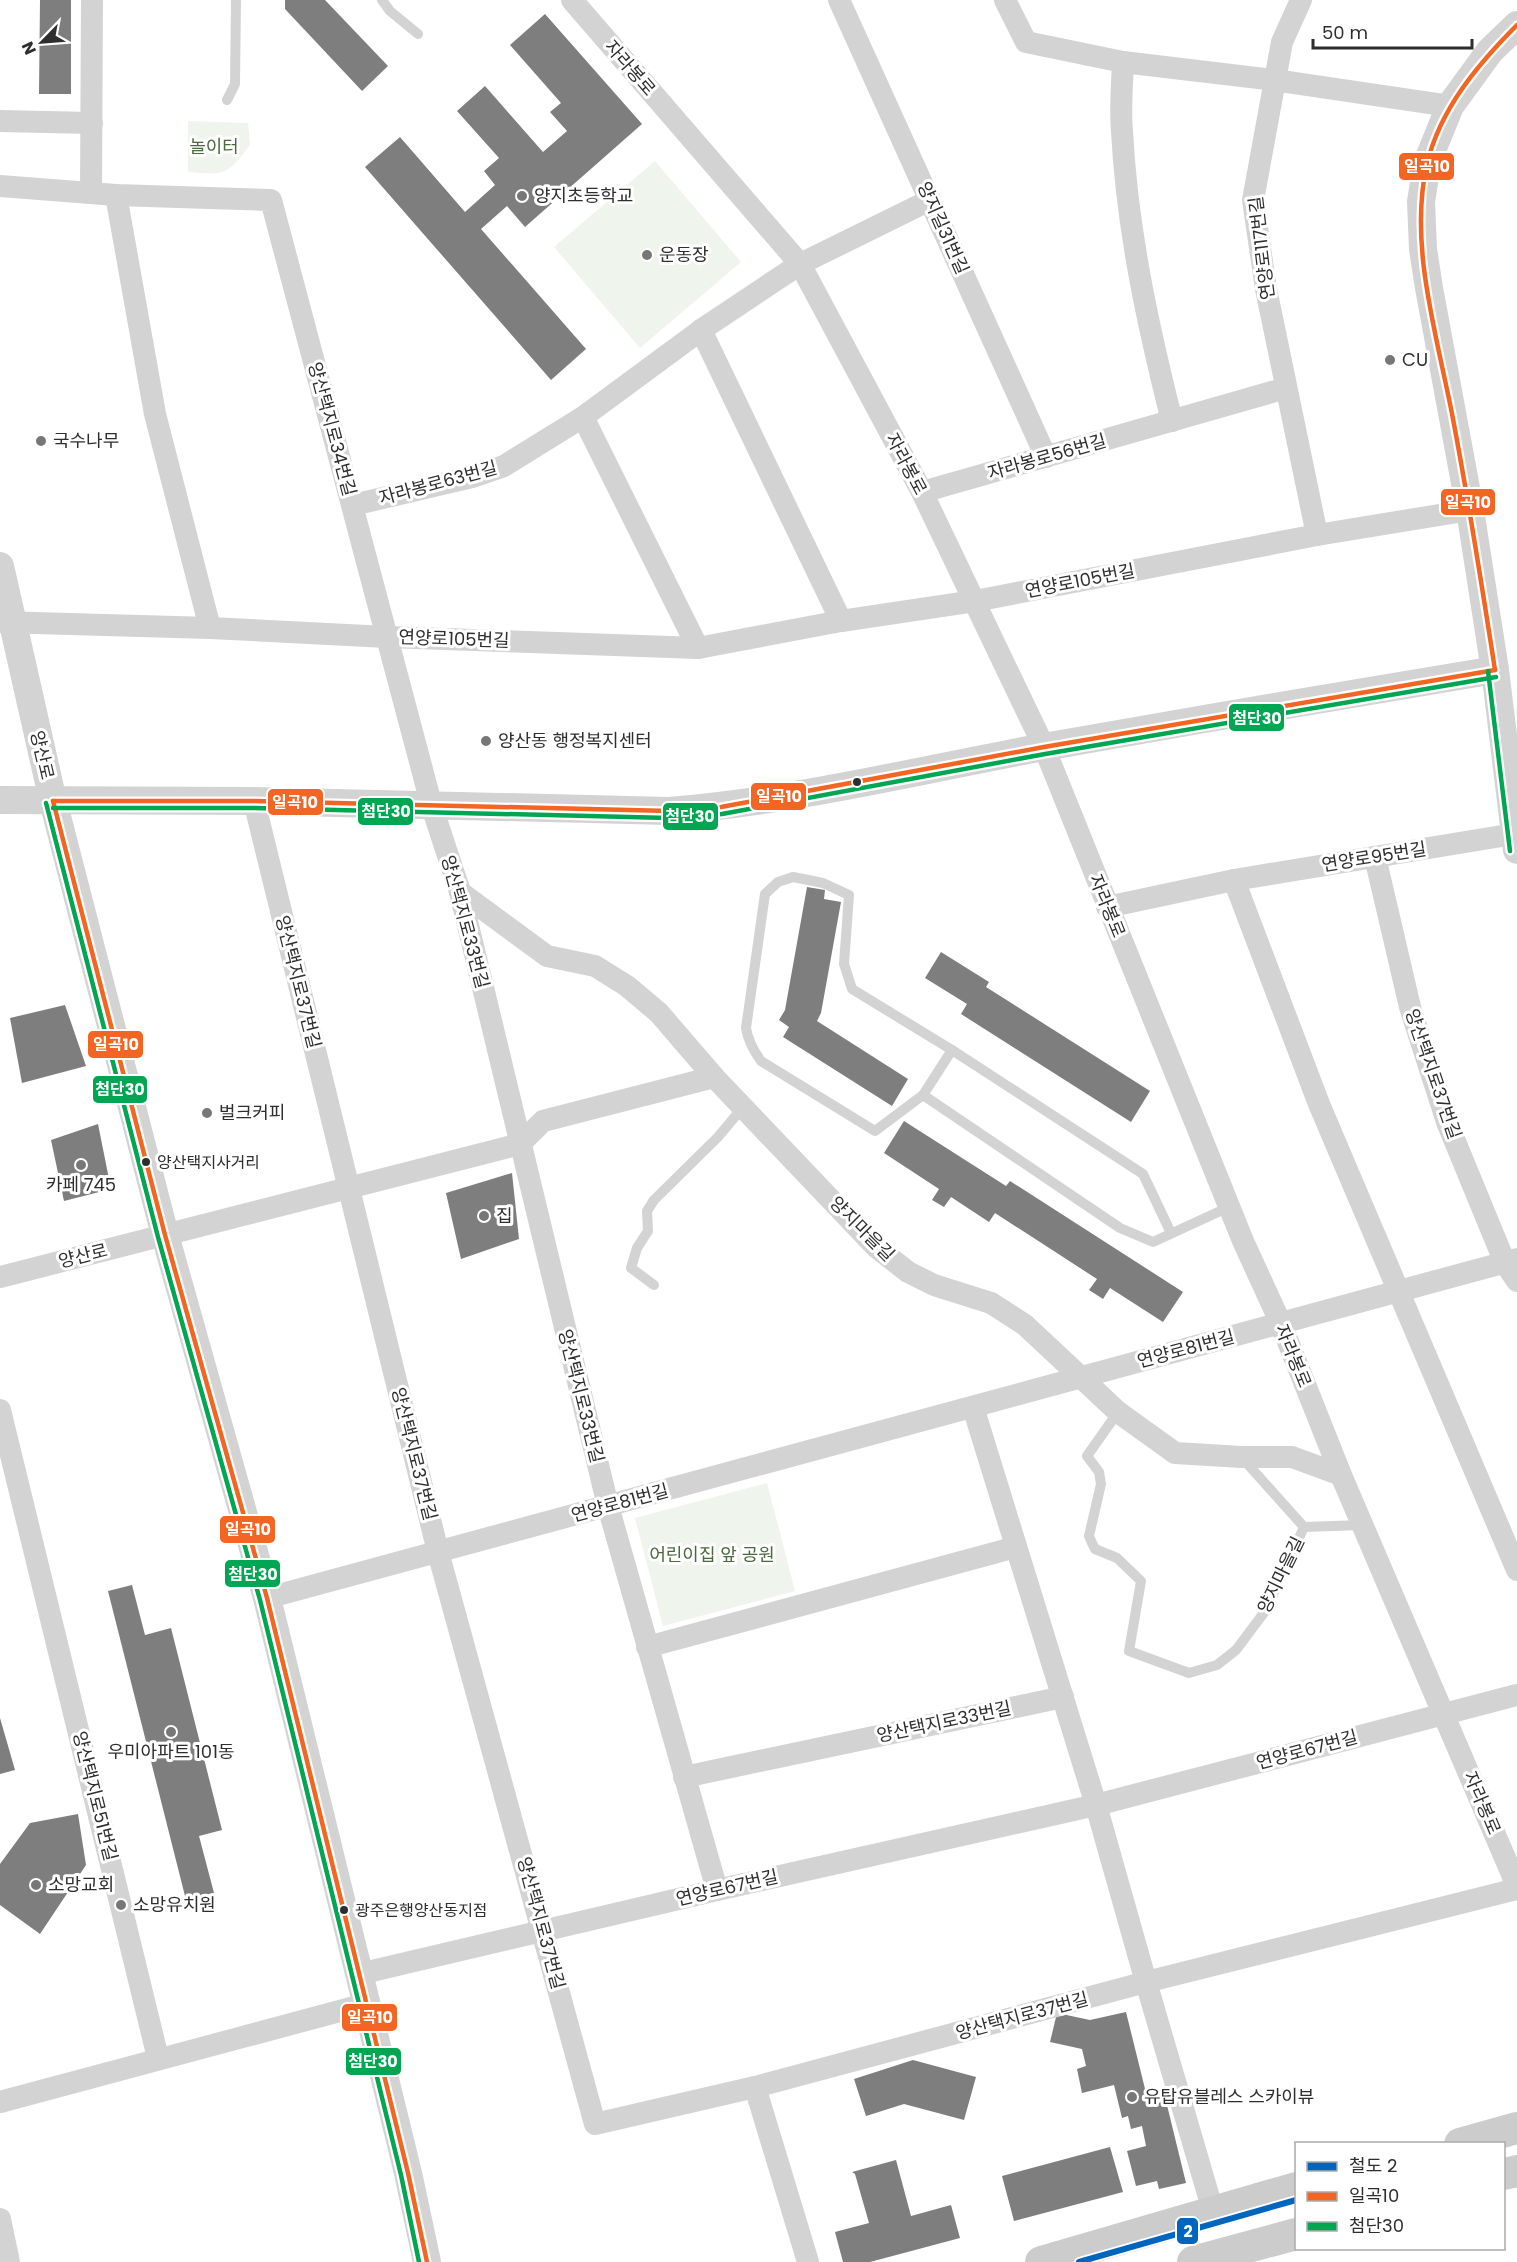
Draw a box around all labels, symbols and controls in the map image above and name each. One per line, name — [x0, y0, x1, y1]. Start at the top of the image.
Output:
north arrow — [12, 12, 72, 72]
scale bar — [1313, 12, 1472, 50]
text: 50 m — [1322, 20, 1368, 45]
street label: 자라봉로 — [599, 34, 662, 101]
text: N — [16, 38, 42, 58]
park label: 놀이터 — [189, 134, 239, 159]
line badge: 일곡10 — [1398, 152, 1455, 181]
text: 일곡10 — [1404, 155, 1450, 178]
street label: 양지길31번길 — [912, 177, 975, 278]
place label: 양지초등학교 — [534, 183, 633, 208]
marker: 양지초등학교 — [515, 189, 529, 203]
street label: 연양로117번길 — [1243, 195, 1280, 301]
place label: 운동장 — [659, 242, 709, 267]
marker: 운동장 — [640, 248, 654, 262]
place label: CU — [1402, 347, 1428, 372]
marker: CU — [1383, 353, 1397, 367]
street label: 양산택지로34번길 — [303, 359, 362, 499]
place label: 국수나무 — [53, 428, 119, 453]
street label: 자라봉로56번길 — [985, 428, 1109, 485]
street label: 자라봉로 — [880, 429, 933, 499]
marker: 국수나무 — [34, 434, 48, 448]
street label: 자라봉로63번길 — [376, 455, 500, 510]
line badge: 일곡10 — [1440, 488, 1496, 516]
text: 일곡10 — [1445, 491, 1491, 514]
street label: 연양로105번길 — [1023, 558, 1137, 603]
street label: 연양로105번길 — [398, 624, 510, 653]
line badge: 첨단30 — [1228, 703, 1285, 732]
text: 첨단30 — [1232, 707, 1282, 730]
street label: 양산로 — [25, 728, 60, 782]
place label: 양산동 행정복지센터 — [498, 728, 652, 753]
marker: 양산동 행정복지센터 — [479, 734, 493, 748]
unlabelled marker — [851, 776, 863, 788]
line badge: 일곡10 — [750, 782, 807, 811]
text: 일곡10 — [756, 785, 802, 808]
line badge: 일곡10 — [267, 788, 324, 816]
text: 일곡10 — [272, 791, 318, 814]
line badge: 첨단30 — [357, 797, 414, 826]
text: 첨단30 — [361, 800, 411, 823]
line badge: 첨단30 — [662, 802, 719, 831]
text: 첨단30 — [665, 805, 715, 828]
street label: 연양로95번길 — [1320, 836, 1428, 877]
street label: 양산택지로33번길 — [436, 852, 495, 991]
street label: 자라봉로 — [1083, 870, 1131, 941]
street label: 양산택지로37번길 — [270, 913, 327, 1051]
street label: 양산택지로37번길 — [1399, 1005, 1467, 1142]
line badge: 일곡10 — [87, 1030, 144, 1059]
text: 일곡10 — [93, 1033, 139, 1056]
line badge: 첨단30 — [92, 1075, 148, 1104]
text: 첨단30 — [95, 1078, 145, 1101]
place label: 벌크커피 — [219, 1100, 285, 1125]
marker: 벌크커피 — [200, 1106, 214, 1120]
place label: 양산택지사거리 — [157, 1151, 260, 1174]
marker: 양산택지사거리 — [140, 1156, 152, 1168]
marker: 카페 745 — [74, 1158, 88, 1172]
place label: 카페 745 — [46, 1172, 116, 1197]
street label: 양지마을길 — [824, 1191, 900, 1267]
place label: 집 — [496, 1203, 513, 1228]
marker: 집 — [477, 1209, 491, 1223]
street label: 양산로 — [56, 1237, 110, 1274]
street label: 자라봉로 — [1269, 1320, 1317, 1391]
street label: 연양로81번길 — [1134, 1324, 1237, 1374]
street label: 양산택지로33번길 — [553, 1326, 610, 1465]
street label: 양산택지로37번길 — [386, 1385, 443, 1523]
street label: 연양로81번길 — [568, 1478, 671, 1528]
line badge: 일곡10 — [219, 1515, 276, 1544]
text: 일곡10 — [225, 1518, 271, 1541]
street label: 양지마을길 — [1251, 1532, 1310, 1617]
park label: 어린이집 앞 공원 — [649, 1542, 775, 1567]
line badge: 첨단30 — [224, 1559, 281, 1588]
text: 첨단30 — [228, 1563, 278, 1586]
street label: 양산택지로33번길 — [874, 1695, 1014, 1748]
street label: 연양로67번길 — [1253, 1724, 1360, 1775]
marker: 우미아파트 101동 — [164, 1725, 178, 1739]
street label: 양산택지로51번길 — [67, 1728, 124, 1863]
place label: 우미아파트 101동 — [108, 1739, 235, 1764]
street label: 자라봉로 — [1458, 1767, 1507, 1838]
street label: 양산택지로37번길 — [512, 1854, 571, 1992]
street label: 연양로67번길 — [673, 1864, 780, 1911]
place label: 소망교회 — [48, 1872, 114, 1897]
marker: 소망교회 — [29, 1878, 43, 1892]
place label: 소망유치원 — [133, 1892, 216, 1917]
marker: 소망유치원 — [114, 1898, 128, 1912]
place label: 광주은행양산동지점 — [355, 1899, 487, 1922]
marker: 광주은행양산동지점 — [338, 1904, 350, 1916]
street label: 양산택지로37번길 — [953, 1986, 1091, 2045]
line badge: 일곡10 — [341, 2003, 398, 2032]
text: 일곡10 — [347, 2006, 393, 2029]
line badge: 첨단30 — [345, 2047, 402, 2076]
text: 첨단30 — [348, 2050, 398, 2073]
place label: 유탑유블레스 스카이뷰 — [1144, 2084, 1314, 2109]
marker: 유탑유블레스 스카이뷰 — [1125, 2090, 1139, 2104]
legend — [1295, 2142, 1505, 2250]
text: 철도 2 — [1349, 2153, 1397, 2178]
text: 일곡10 — [1349, 2183, 1399, 2208]
text: 첨단30 — [1349, 2213, 1404, 2238]
line badge: 2 — [1176, 2217, 1199, 2245]
text: 2 — [1183, 2220, 1193, 2243]

